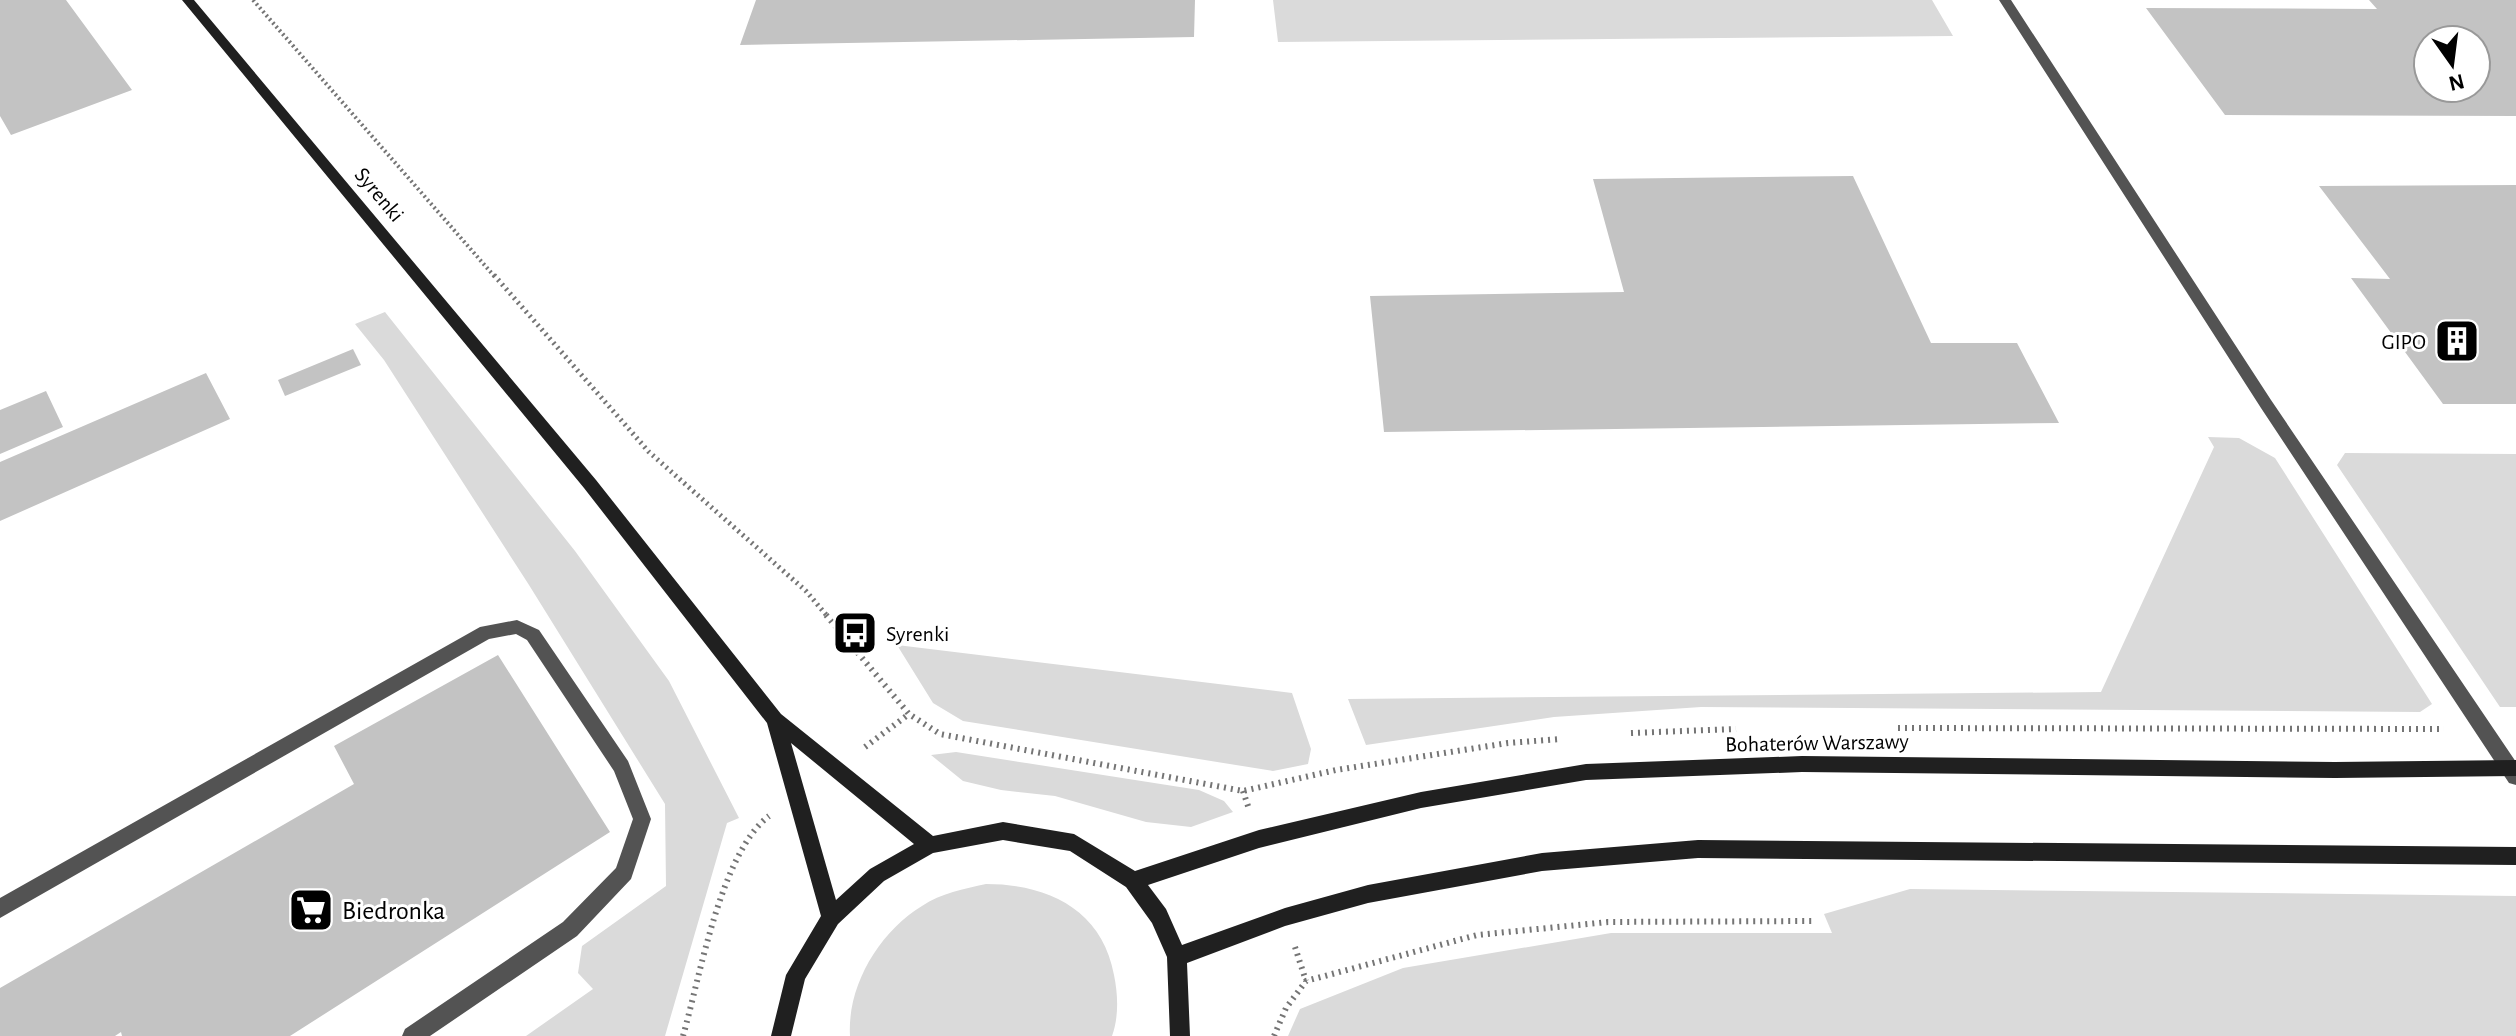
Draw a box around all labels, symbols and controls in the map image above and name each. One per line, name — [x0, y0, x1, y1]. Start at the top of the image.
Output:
north arrow — [2412, 24, 2492, 104]
text: N — [2447, 70, 2467, 95]
street label: Syrenki — [350, 163, 408, 226]
building icon: GIPO — [2433, 317, 2481, 365]
place label: GIPO — [2381, 331, 2426, 353]
bus stop icon: Syrenki — [831, 609, 879, 657]
place label: Syrenki — [886, 623, 949, 645]
street label: Bohaterów Warszawy — [1725, 730, 1910, 756]
supermarket icon: Biedronka — [287, 886, 335, 934]
place label: Biedronka — [342, 898, 445, 924]

